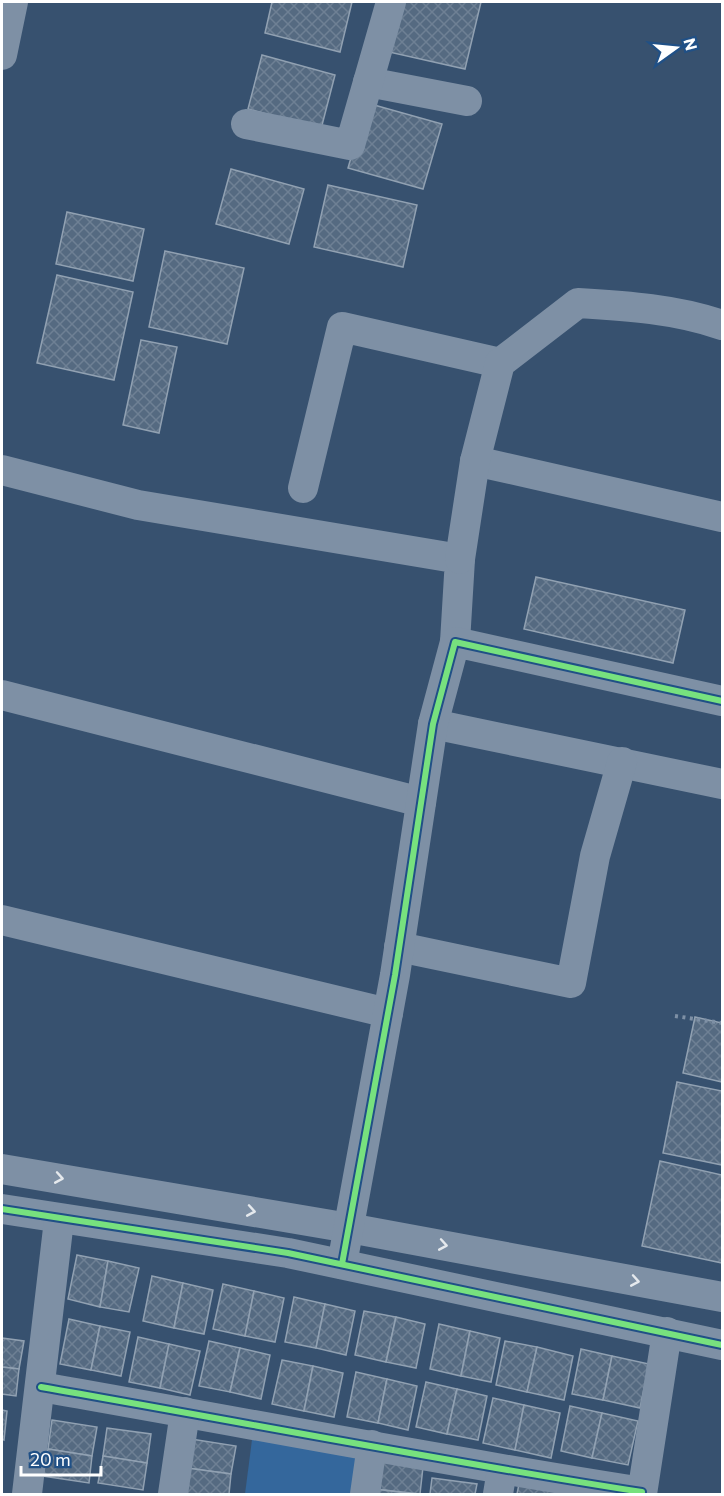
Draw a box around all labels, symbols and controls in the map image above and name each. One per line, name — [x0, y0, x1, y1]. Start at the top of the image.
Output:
north arrow — [646, 18, 706, 78]
text: N — [680, 36, 702, 52]
one-way arrow — [55, 1172, 64, 1184]
one-way arrow — [246, 1204, 256, 1217]
one-way arrow — [438, 1238, 448, 1251]
one-way arrow — [630, 1274, 640, 1287]
scale bar — [21, 1439, 100, 1477]
text: 20 m — [30, 1448, 71, 1470]

